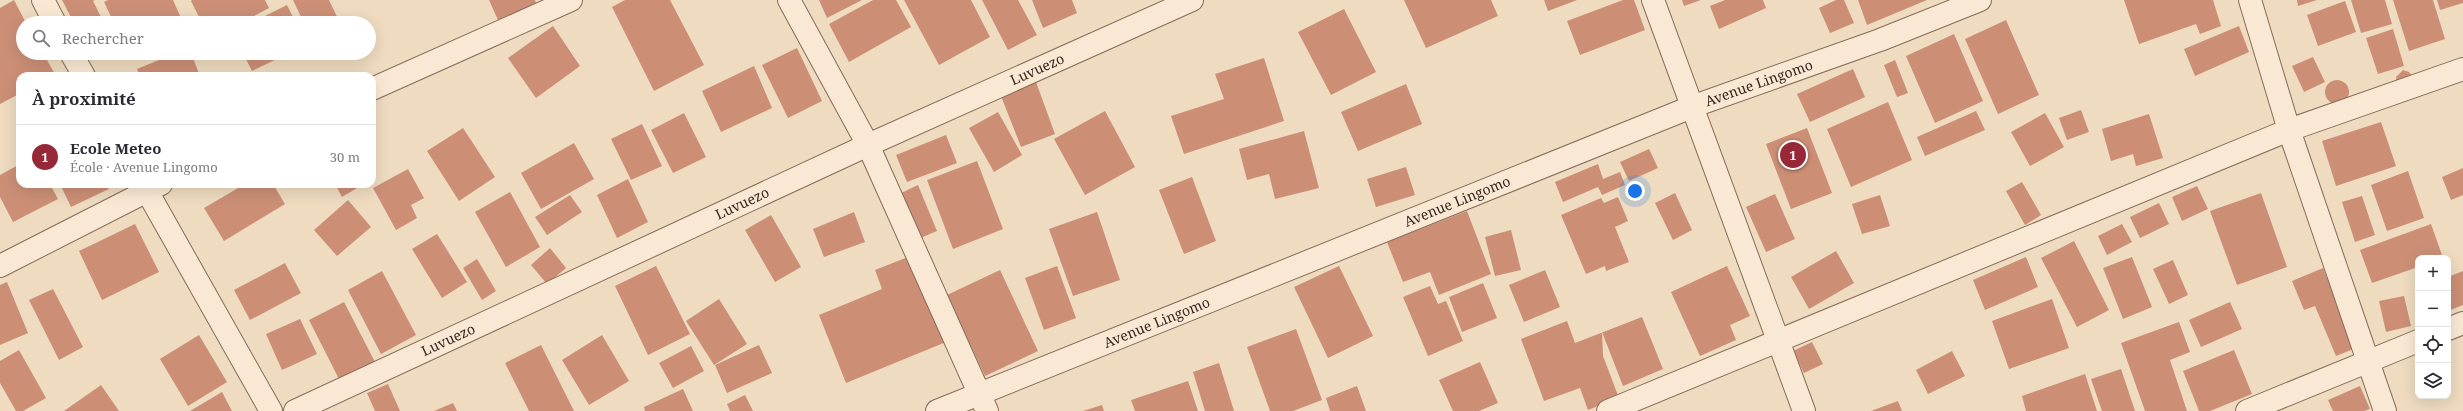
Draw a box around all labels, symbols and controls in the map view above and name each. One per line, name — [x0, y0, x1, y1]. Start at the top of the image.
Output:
search box — [16, 16, 376, 60]
icon: search — [30, 27, 52, 49]
text: Rechercher — [62, 28, 144, 48]
street label: Luvuezo — [1007, 48, 1067, 89]
street label: Avenue Lingomo — [1702, 55, 1815, 110]
text: À proximité — [32, 87, 136, 110]
text: Ecole Meteo — [70, 138, 161, 158]
pin: 1 — [1780, 140, 1806, 170]
text: 1 — [41, 148, 49, 166]
text: 30 m — [330, 148, 360, 166]
text: École · Avenue Lingomo — [70, 158, 218, 176]
street label: Avenue Lingomo — [1401, 171, 1513, 231]
your location — [1625, 181, 1645, 201]
street label: Luvuezo — [712, 182, 772, 224]
map controls — [2415, 255, 2451, 399]
button: + — [2415, 255, 2451, 291]
button: − — [2415, 291, 2451, 327]
street label: Avenue Lingomo — [1101, 292, 1213, 352]
street label: Luvuezo — [418, 319, 478, 360]
button: locate — [2415, 327, 2451, 363]
button: layers — [2415, 363, 2451, 399]

